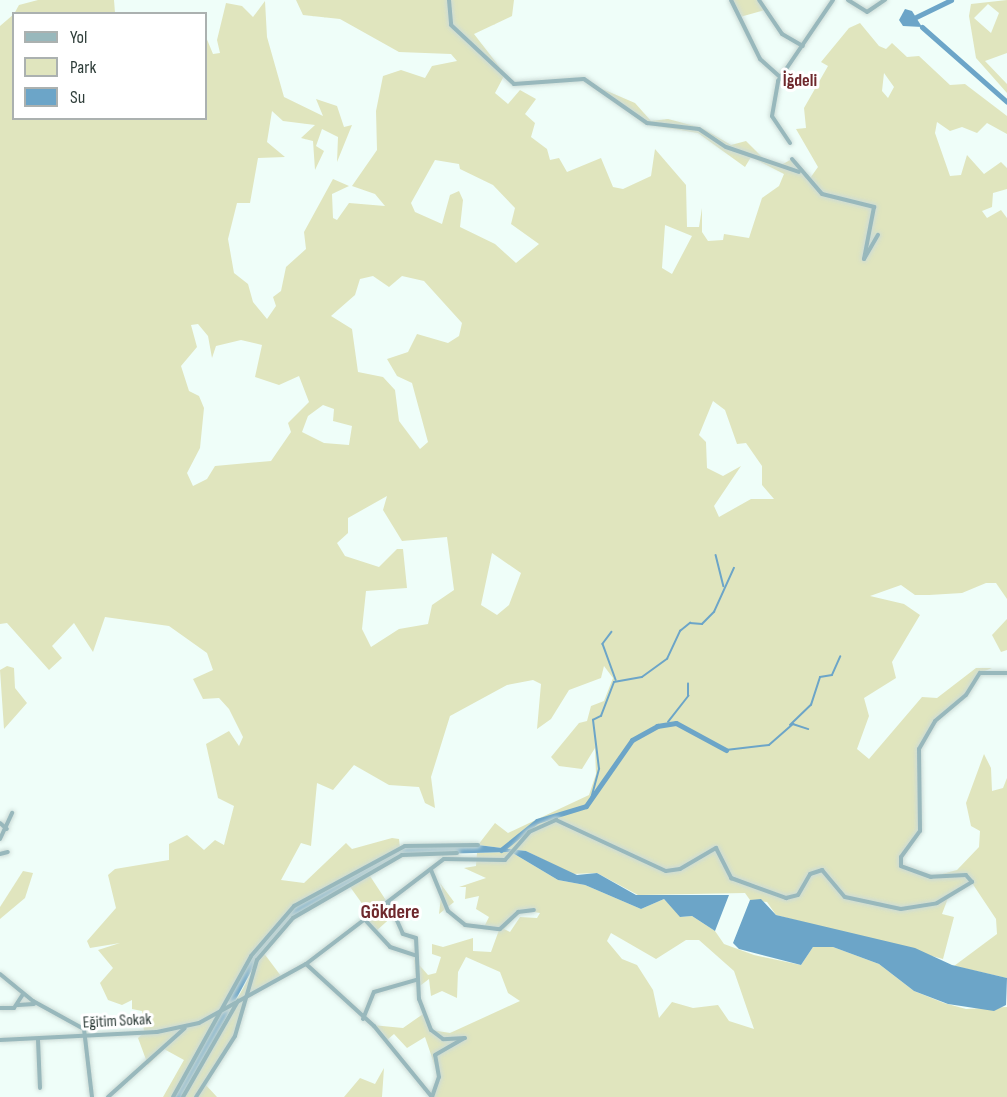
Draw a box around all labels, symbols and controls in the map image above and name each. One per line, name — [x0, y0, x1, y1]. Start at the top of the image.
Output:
legend — [12, 12, 207, 120]
text: Yol — [70, 27, 87, 48]
text: Park — [70, 57, 96, 78]
district label: İğdeli — [783, 70, 817, 92]
text: Su — [70, 87, 85, 108]
district label: Gökdere — [360, 900, 420, 924]
street label: Eğitim Sokak — [82, 1011, 152, 1033]

